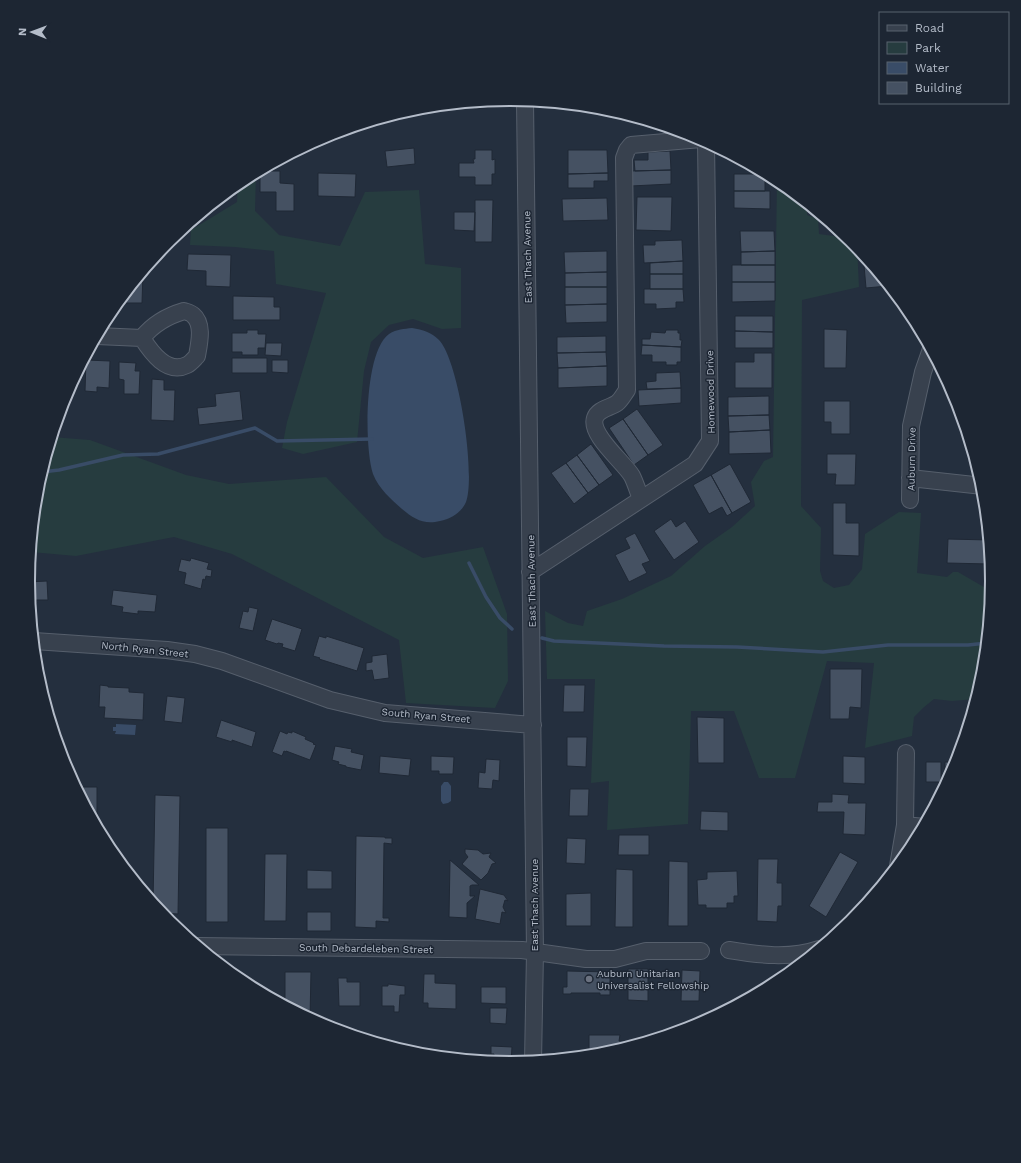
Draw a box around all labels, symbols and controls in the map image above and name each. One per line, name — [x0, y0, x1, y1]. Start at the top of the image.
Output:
north arrow — [12, 12, 52, 52]
legend — [879, 12, 1009, 104]
text: Road — [915, 21, 944, 35]
text: N — [16, 28, 29, 36]
text: Park — [915, 41, 941, 55]
text: Water — [915, 61, 950, 75]
text: Building — [915, 81, 962, 95]
street label: East Thach Avenue — [521, 210, 534, 303]
street label: Homewood Drive — [704, 350, 717, 434]
street label: Auburn Drive — [905, 427, 918, 491]
street label: East Thach Avenue — [525, 534, 538, 627]
street label: North Ryan Street — [101, 639, 190, 660]
street label: South Ryan Street — [381, 706, 472, 725]
street label: East Thach Avenue — [529, 859, 540, 951]
street label: South Debardeleben Street — [299, 942, 434, 955]
place label: Auburn Unitarian Universalist Fellowship — [597, 968, 709, 991]
marker: Auburn Unitarian Universalist Fellowship — [584, 974, 594, 984]

